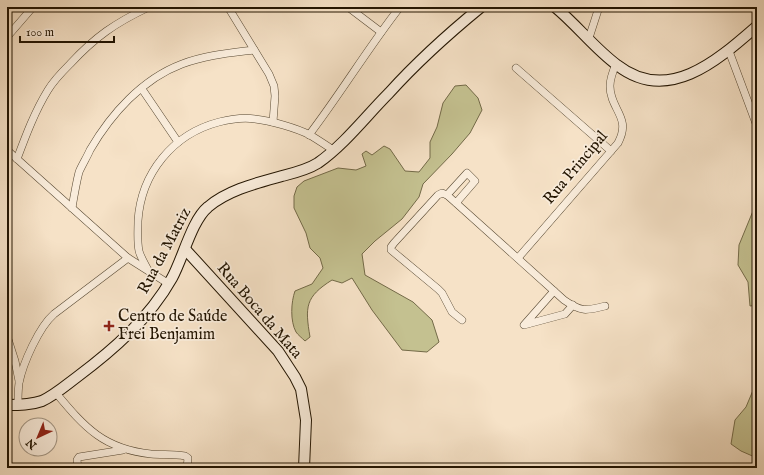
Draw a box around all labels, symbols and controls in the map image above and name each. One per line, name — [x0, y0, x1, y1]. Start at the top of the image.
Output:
scale bar — [20, 18, 114, 44]
text: 100 m — [26, 25, 54, 40]
street label: Rua Principal — [539, 127, 613, 209]
street label: Rua da Matriz — [134, 204, 196, 298]
street label: Rua Boca da Mata — [212, 259, 306, 363]
place label: Centro de Saúde Frei Benjamim — [118, 307, 227, 345]
marker: Centro de Saúde Frei Benjamim — [103, 320, 115, 332]
north arrow — [18, 417, 58, 457]
text: N — [23, 435, 41, 453]

